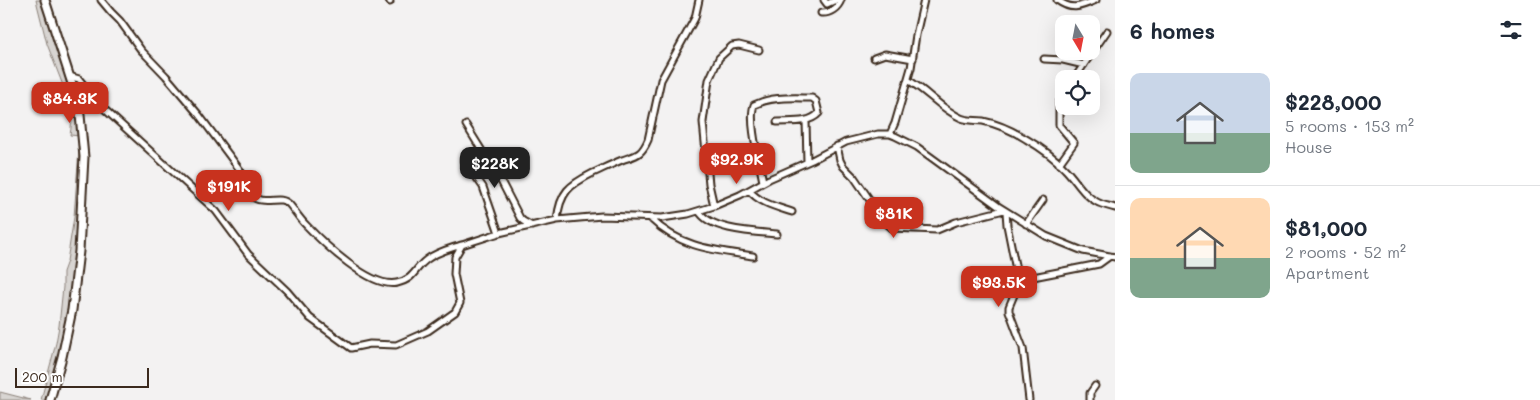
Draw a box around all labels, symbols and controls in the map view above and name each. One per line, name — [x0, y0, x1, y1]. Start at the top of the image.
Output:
north arrow — [1055, 15, 1100, 60]
map controls — [1055, 15, 1100, 115]
icon: filters — [1497, 16, 1525, 44]
text: 6 homes — [1130, 17, 1215, 44]
button: locate — [1055, 70, 1100, 115]
pin: $84.3K — [29, 82, 111, 124]
text: $84.3K — [42, 87, 98, 108]
text: $228,000 — [1285, 88, 1381, 115]
icon: home — [1170, 93, 1230, 153]
text: 5 rooms · 153 m² — [1285, 115, 1414, 136]
text: House — [1285, 136, 1332, 157]
pin: $92.9K — [696, 142, 778, 185]
pin: $228K — [460, 146, 530, 189]
text: $92.9K — [710, 148, 764, 169]
text: $228K — [471, 152, 519, 173]
pin: $191K — [194, 170, 264, 212]
text: $191K — [207, 175, 251, 196]
pin: $81K — [864, 196, 924, 239]
text: $81K — [875, 202, 913, 223]
text: $81,000 — [1285, 214, 1367, 241]
icon: home — [1170, 218, 1230, 278]
text: 2 rooms · 52 m² — [1285, 241, 1406, 262]
text: Apartment — [1285, 262, 1370, 283]
pin: $93.5K — [958, 266, 1040, 308]
text: $93.5K — [972, 271, 1026, 292]
scale bar — [15, 365, 149, 388]
text: 200 m — [22, 367, 63, 386]

